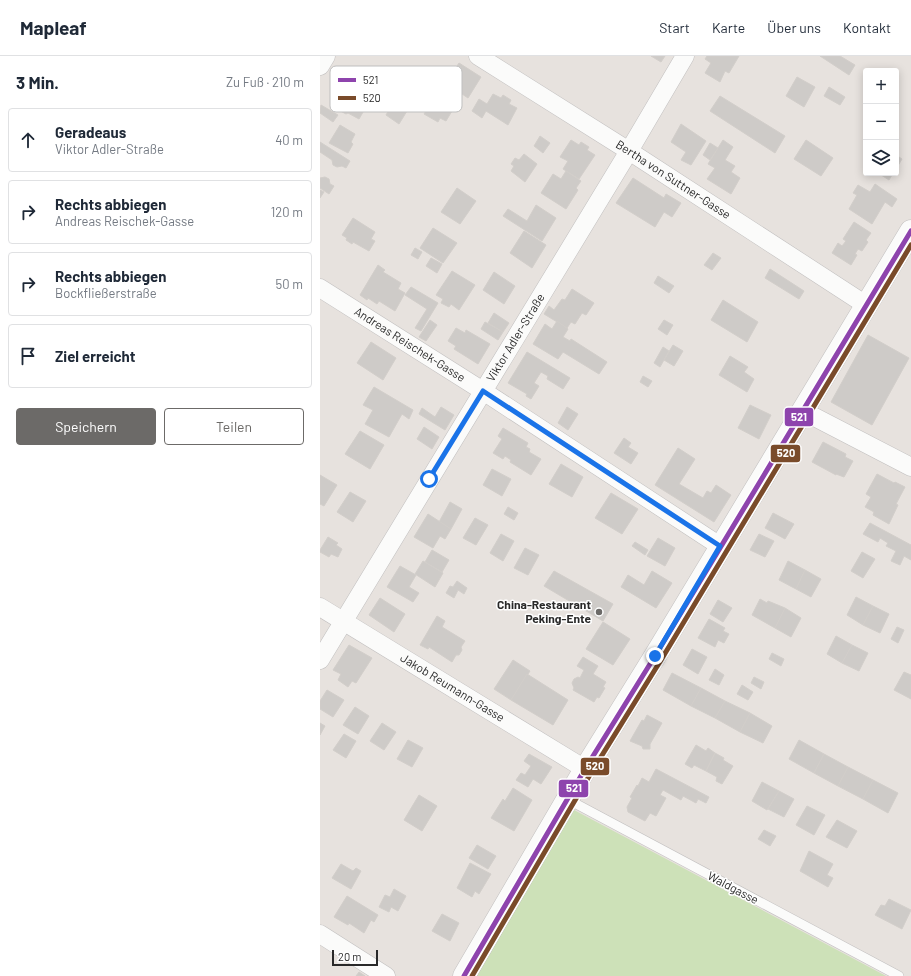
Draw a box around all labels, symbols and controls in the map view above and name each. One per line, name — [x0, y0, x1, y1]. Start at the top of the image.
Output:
text: Mapleaf — [20, 16, 87, 39]
text: Start — [659, 19, 690, 36]
text: Karte — [712, 19, 745, 36]
text: Über uns — [767, 19, 821, 36]
text: Kontakt — [843, 19, 891, 36]
legend — [330, 66, 462, 112]
map controls — [863, 68, 899, 176]
button: + — [863, 68, 899, 104]
text: 3 Min. — [16, 72, 59, 92]
text: 521 — [363, 73, 378, 86]
text: Zu Fuß · 210 m — [226, 74, 304, 90]
text: 520 — [363, 91, 381, 104]
button: − — [863, 104, 899, 140]
text: Geradeaus — [55, 123, 126, 141]
icon: ahead — [17, 129, 39, 151]
text: 40 m — [275, 132, 303, 148]
street label: Bertha von Suttner-Gasse — [614, 137, 734, 221]
button: layers — [863, 140, 899, 176]
text: Viktor Adler-Straße — [55, 141, 164, 157]
text: Rechts abbiegen — [55, 195, 166, 213]
icon: right — [17, 201, 39, 223]
text: 120 m — [271, 204, 303, 220]
text: Andreas Reischek-Gasse — [55, 213, 194, 229]
text: Rechts abbiegen — [55, 267, 166, 285]
icon: right — [17, 273, 39, 295]
text: 50 m — [276, 276, 303, 292]
text: Bockfließerstraße — [55, 285, 157, 301]
street label: Viktor Adler-Straße — [483, 291, 547, 384]
street label: Andreas Reischek-Gasse — [352, 304, 468, 384]
icon: arrive — [17, 345, 39, 367]
text: Ziel erreicht — [55, 347, 136, 365]
line badge: 521 — [784, 407, 814, 427]
button: Speichern — [16, 408, 156, 445]
button: Teilen — [164, 408, 304, 445]
text: 521 — [791, 410, 807, 423]
line badge: 520 — [770, 444, 801, 463]
text: 520 — [777, 446, 795, 459]
route start — [420, 470, 438, 488]
place label: China-Restaurant Peking-Ente — [497, 597, 591, 625]
marker: China-Restaurant Peking-Ente — [594, 607, 604, 617]
route end — [646, 647, 664, 665]
street label: Jakob Reumann-Gasse — [398, 650, 507, 724]
line badge: 520 — [580, 757, 610, 776]
text: 520 — [586, 759, 604, 772]
line badge: 521 — [558, 779, 589, 798]
text: 521 — [566, 781, 582, 794]
street label: Waldgasse — [706, 868, 761, 906]
scale bar — [332, 948, 378, 967]
text: 20 m — [338, 950, 361, 963]

